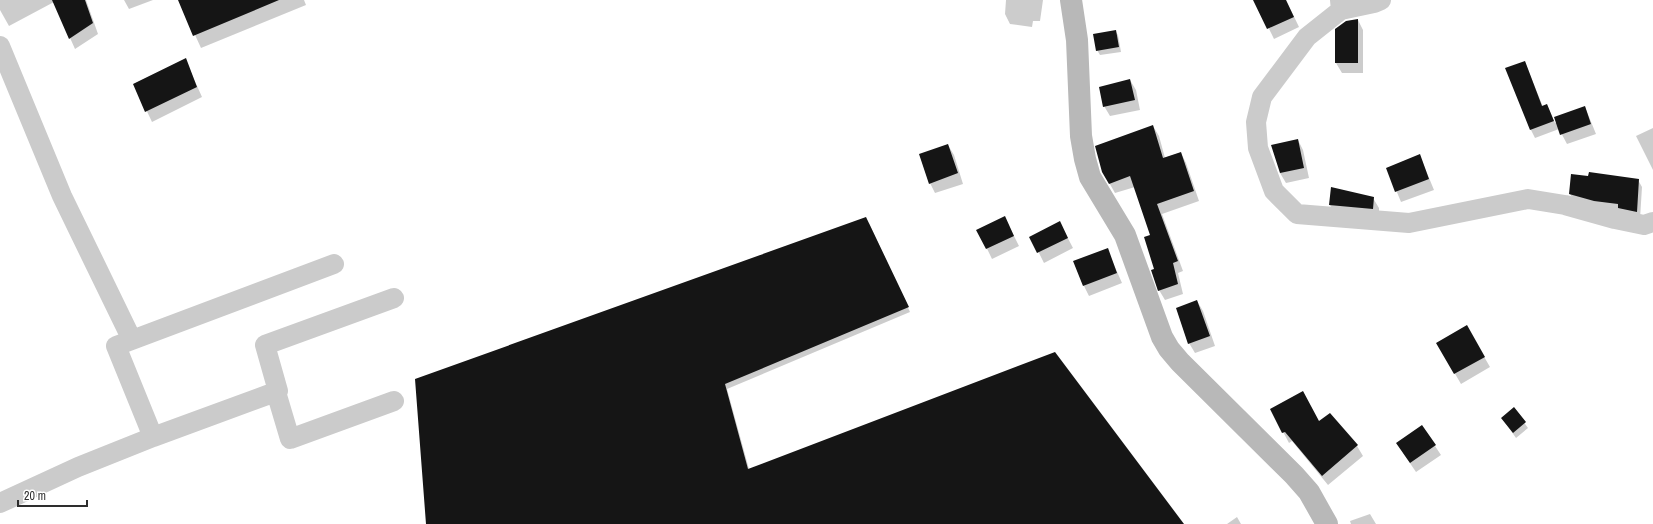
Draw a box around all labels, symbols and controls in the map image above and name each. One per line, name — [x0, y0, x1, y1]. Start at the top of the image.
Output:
scale bar — [18, 482, 87, 508]
text: 20 m — [24, 488, 46, 504]

